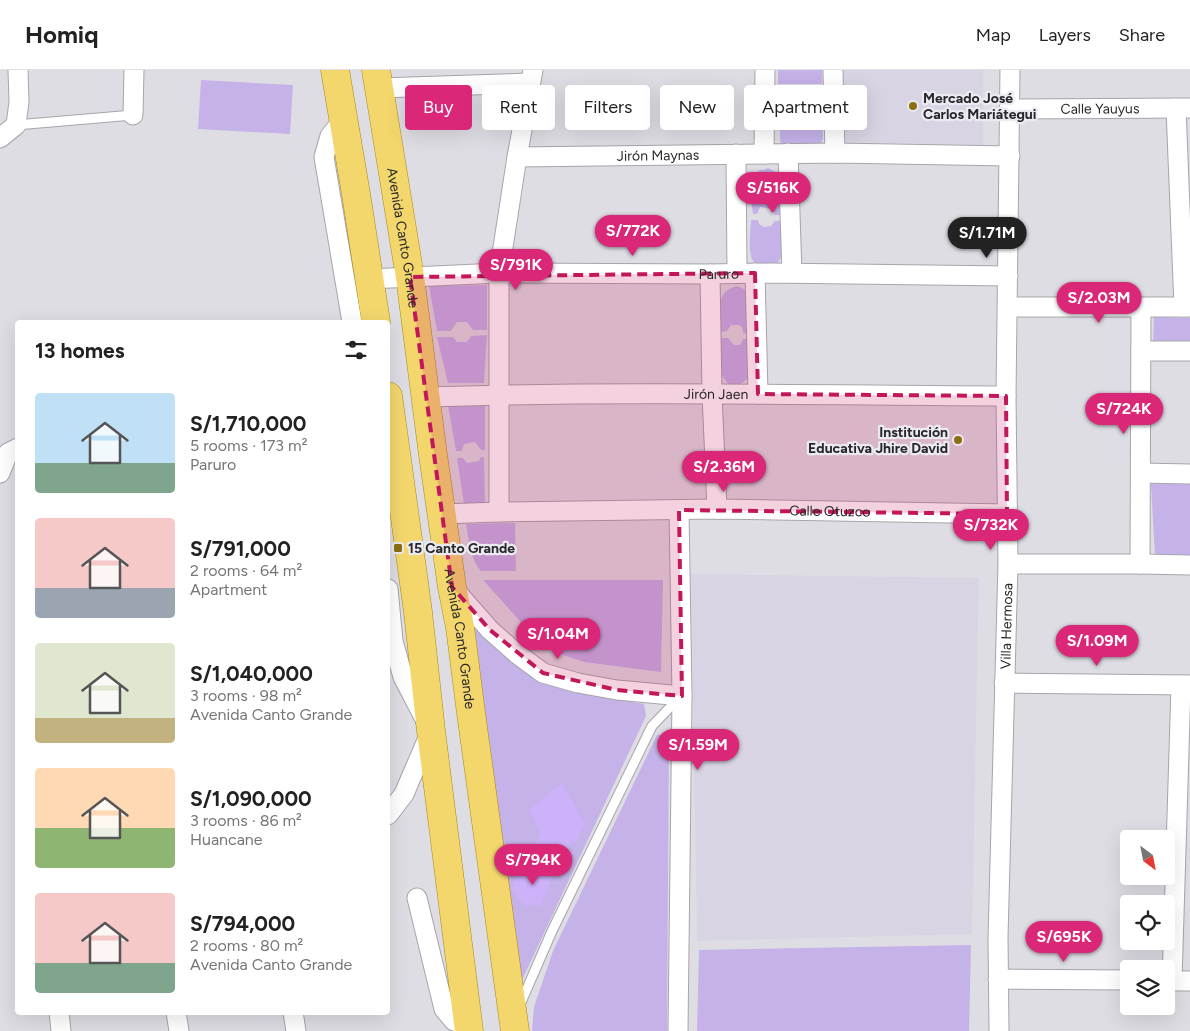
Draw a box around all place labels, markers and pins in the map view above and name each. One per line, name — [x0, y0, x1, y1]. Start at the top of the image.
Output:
place label: Mercado José Carlos Mariátegui — [923, 90, 1036, 123]
marker: Mercado José Carlos Mariátegui — [907, 100, 919, 112]
pin: S/516K — [732, 172, 814, 214]
pin: S/772K — [592, 214, 674, 257]
pin: S/1.71M — [941, 216, 1033, 259]
pin: S/791K — [475, 248, 557, 291]
pin: S/2.03M — [1053, 282, 1145, 324]
pin: S/724K — [1083, 392, 1165, 435]
place label: Institución Educativa Jhire David — [808, 424, 948, 457]
marker: Institución Educativa Jhire David — [952, 434, 964, 446]
pin: S/2.36M — [678, 450, 770, 493]
pin: S/732K — [950, 508, 1032, 551]
place label: 15 Canto Grande — [408, 540, 515, 557]
marker: 15 Canto Grande — [392, 542, 404, 554]
pin: S/1.04M — [512, 618, 604, 660]
pin: S/1.09M — [1051, 624, 1143, 667]
pin: S/1.59M — [652, 728, 744, 771]
pin: S/794K — [492, 844, 574, 886]
pin: S/695K — [1023, 920, 1105, 963]

